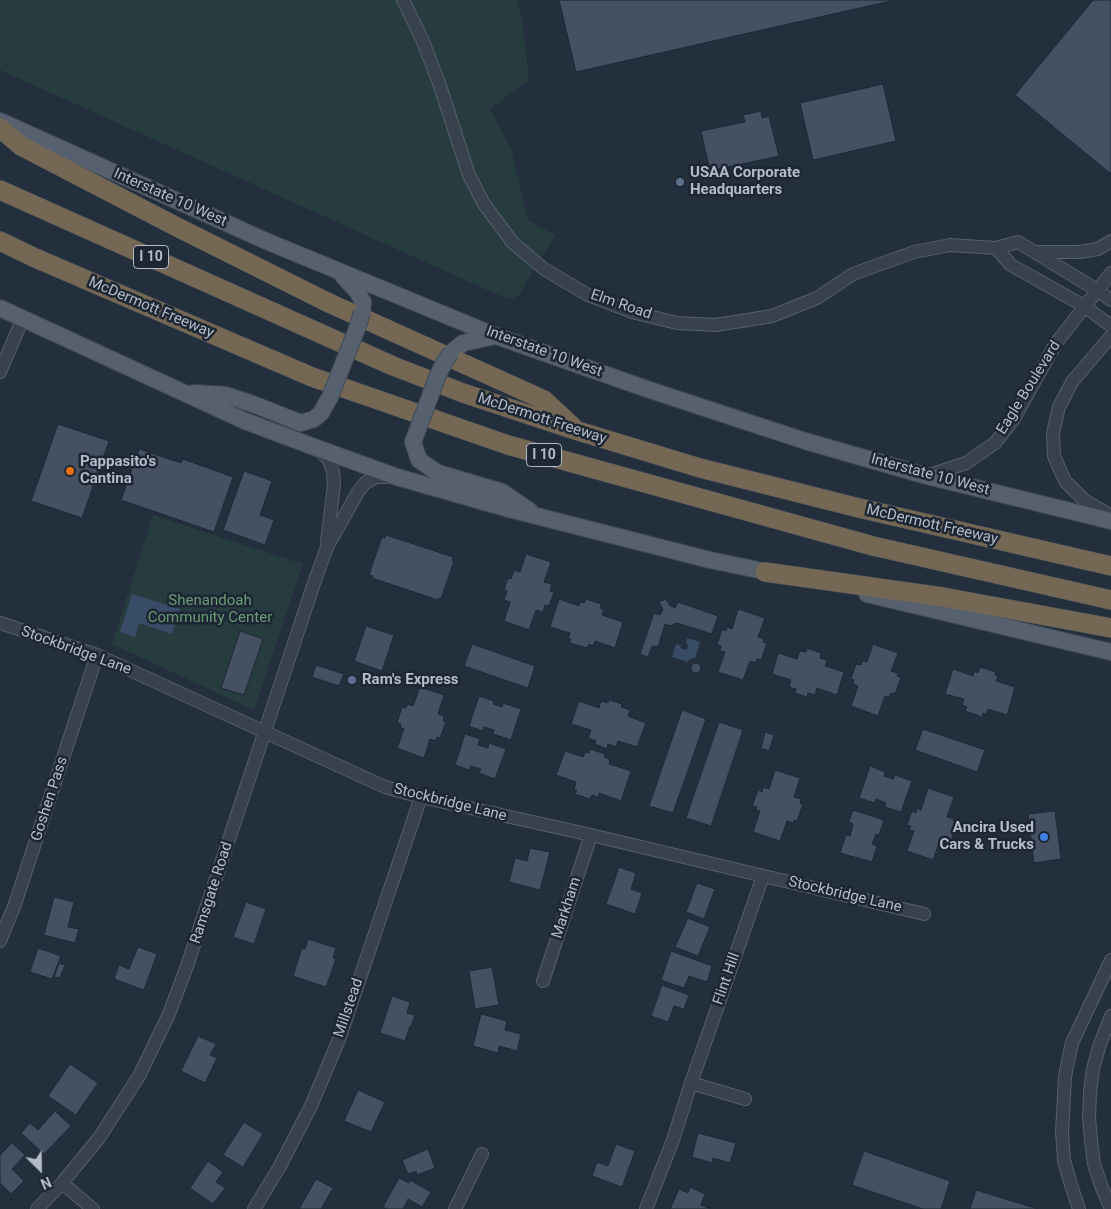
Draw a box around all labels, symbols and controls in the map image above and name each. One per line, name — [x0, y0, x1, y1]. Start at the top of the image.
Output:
place label: USAA Corporate Headquarters — [690, 164, 800, 199]
street label: Interstate 10 West — [111, 165, 229, 231]
marker: USAA Corporate Headquarters — [674, 176, 686, 188]
road number: I 10 — [134, 246, 168, 268]
street label: McDermott Freeway — [86, 273, 216, 343]
street label: Elm Road — [588, 286, 654, 324]
street label: Interstate 10 West — [484, 323, 604, 381]
street label: Eagle Boulevard — [993, 338, 1065, 438]
street label: McDermott Freeway — [475, 390, 609, 448]
road number: I 10 — [526, 444, 562, 466]
street label: Interstate 10 West — [869, 451, 991, 499]
place label: Pappasito's Cantina — [80, 453, 156, 488]
marker: Pappasito's Cantina — [64, 465, 76, 477]
street label: McDermott Freeway — [864, 501, 1000, 549]
park label: Shenandoah Community Center — [148, 592, 272, 627]
street label: Stockbridge Lane — [18, 623, 134, 679]
place label: Ram's Express — [362, 671, 459, 689]
marker: Ram's Express — [346, 674, 358, 686]
street label: Goshen Pass — [28, 754, 72, 844]
street label: Stockbridge Lane — [392, 780, 508, 826]
place label: Ancira Used Cars & Trucks — [939, 819, 1034, 854]
marker: Ancira Used Cars & Trucks — [1038, 831, 1050, 843]
street label: Ramsgate Road — [187, 840, 237, 946]
street label: Stockbridge Lane — [787, 873, 903, 917]
street label: Markham — [549, 875, 585, 941]
street label: Flint Hill — [710, 950, 744, 1008]
street label: Millstead — [331, 976, 367, 1040]
north arrow — [15, 1144, 65, 1194]
text: N — [38, 1174, 54, 1192]

